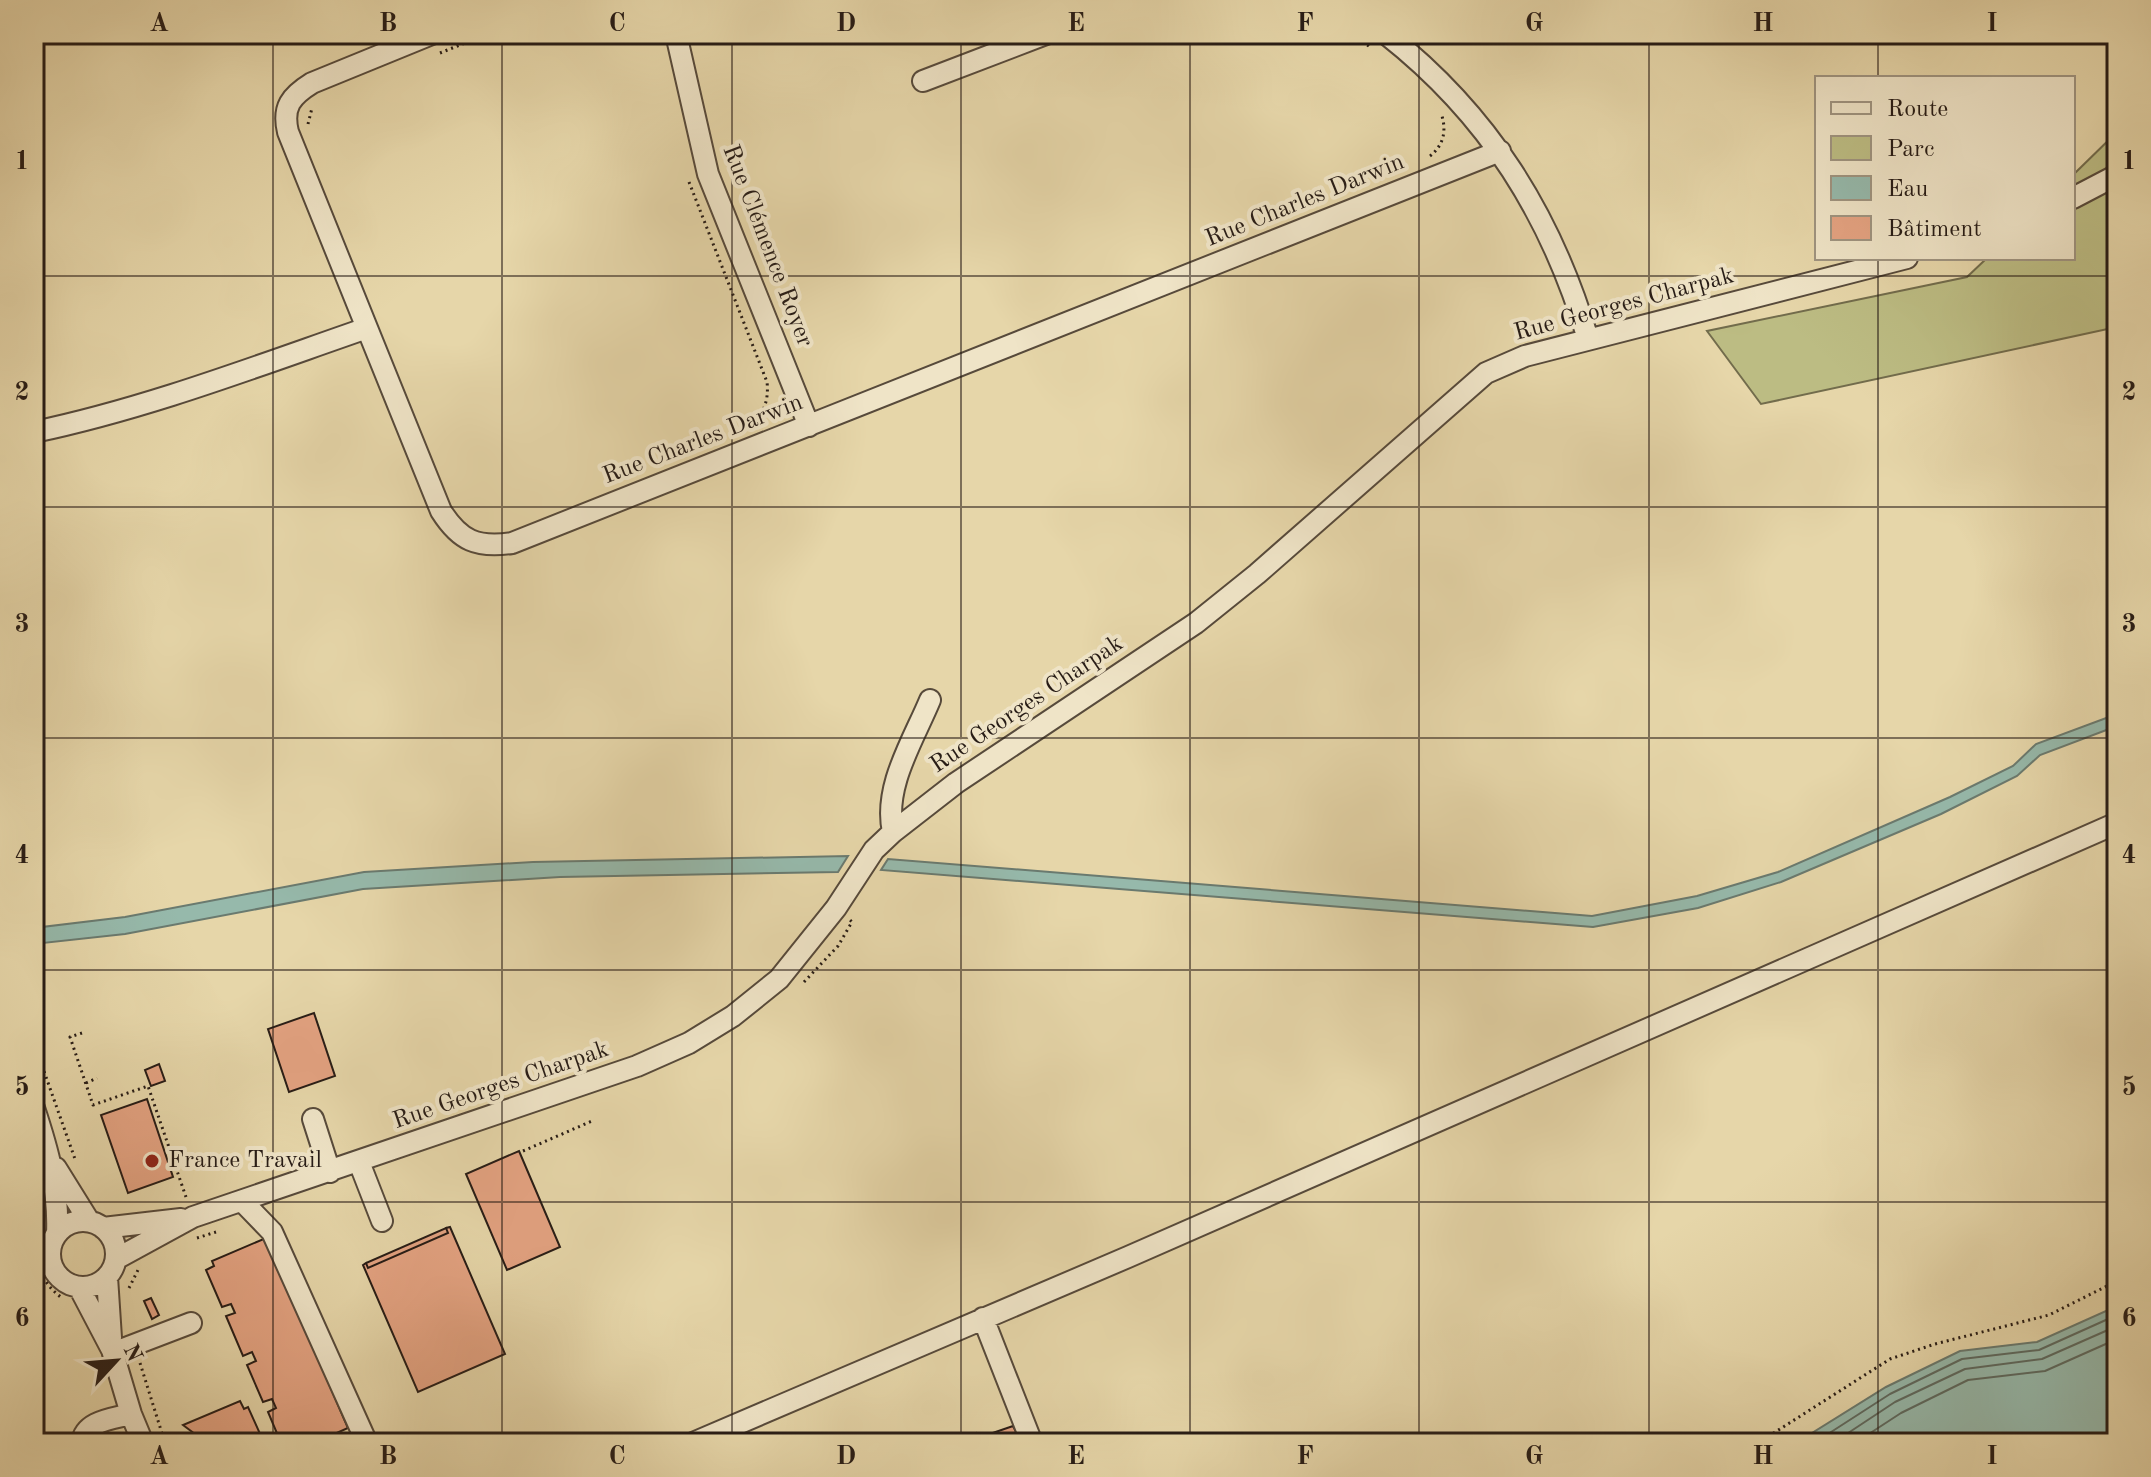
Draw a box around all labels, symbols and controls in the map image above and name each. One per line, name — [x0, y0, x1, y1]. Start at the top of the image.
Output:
text: A — [149, 11, 169, 37]
text: B — [379, 11, 397, 37]
text: C — [608, 11, 626, 37]
text: D — [836, 11, 856, 37]
text: E — [1067, 11, 1085, 37]
text: F — [1296, 11, 1314, 37]
text: G — [1525, 11, 1543, 37]
text: H — [1752, 11, 1774, 37]
text: I — [1986, 11, 1998, 37]
legend — [1815, 76, 2075, 260]
text: Route — [1887, 98, 1948, 122]
text: Parc — [1887, 138, 1934, 162]
street label: Rue Clémence Royer — [717, 142, 817, 350]
text: 1 — [14, 149, 30, 175]
text: 1 — [2121, 149, 2137, 175]
street label: Rue Charles Darwin — [1202, 150, 1408, 252]
text: Eau — [1887, 178, 1928, 202]
text: Bâtiment — [1887, 218, 1982, 242]
street label: Rue Georges Charpak — [1511, 264, 1737, 346]
text: 2 — [14, 380, 30, 406]
text: 2 — [2121, 380, 2137, 406]
street label: Rue Charles Darwin — [600, 391, 806, 489]
text: 3 — [14, 612, 30, 638]
text: 3 — [2121, 612, 2137, 638]
street label: Rue Georges Charpak — [926, 632, 1128, 778]
text: 4 — [14, 843, 30, 869]
text: 4 — [2121, 843, 2137, 869]
street label: Rue Georges Charpak — [390, 1038, 612, 1134]
text: 5 — [14, 1075, 30, 1101]
text: 5 — [2121, 1075, 2137, 1101]
place label: France Travail — [168, 1149, 322, 1173]
marker: France Travail — [143, 1152, 161, 1170]
text: 6 — [14, 1306, 30, 1332]
text: 6 — [2121, 1306, 2137, 1332]
north arrow — [76, 1321, 156, 1401]
text: N — [119, 1341, 146, 1366]
text: A — [149, 1444, 169, 1470]
text: B — [379, 1444, 397, 1470]
text: C — [608, 1444, 626, 1470]
text: D — [836, 1444, 856, 1470]
text: E — [1067, 1444, 1085, 1470]
text: F — [1296, 1444, 1314, 1470]
text: G — [1525, 1444, 1543, 1470]
text: H — [1752, 1444, 1774, 1470]
text: I — [1986, 1444, 1998, 1470]

